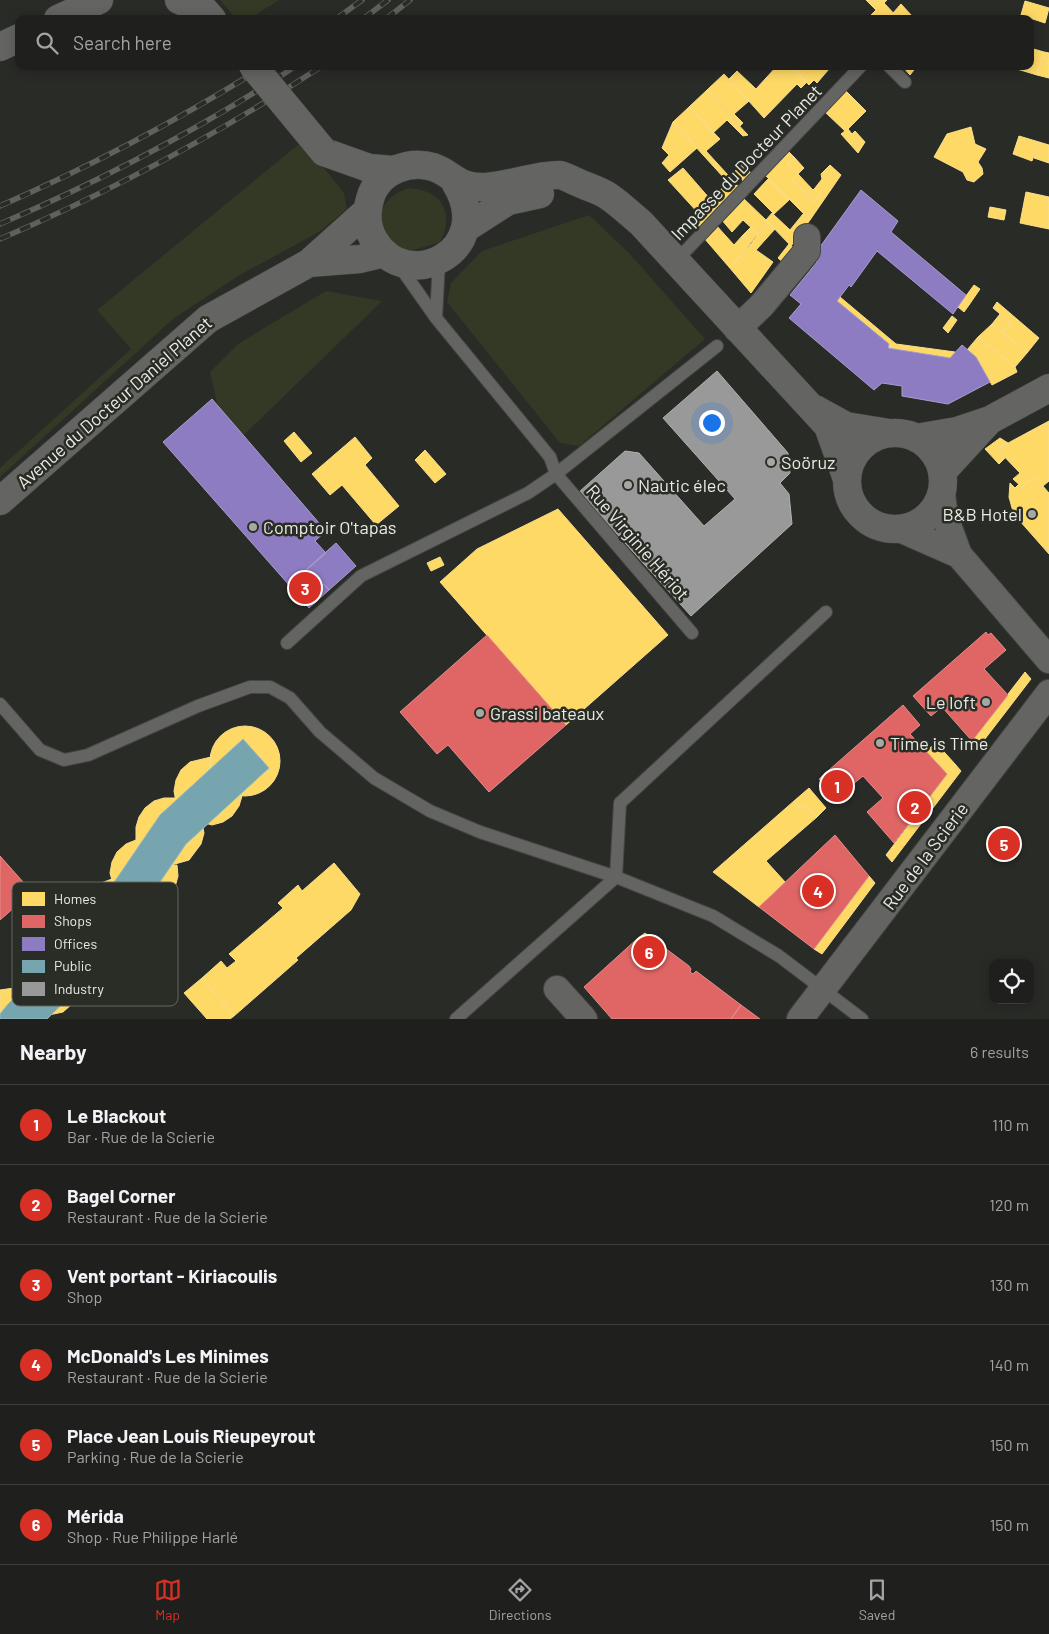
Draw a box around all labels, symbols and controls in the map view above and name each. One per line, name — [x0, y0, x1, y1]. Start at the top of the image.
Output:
search box — [15, 15, 1034, 70]
icon: search — [33, 29, 61, 57]
text: Search here — [73, 31, 172, 54]
street label: Impasse du Docteur Planet — [666, 80, 826, 244]
street label: Avenue du Docteur Daniel Planet — [12, 311, 216, 493]
your location — [699, 410, 725, 436]
place label: Soöruz — [781, 451, 835, 473]
marker: Soöruz — [765, 456, 777, 468]
place label: Nautic élec — [638, 474, 726, 496]
marker: Nautic élec — [622, 479, 634, 491]
street label: Rue Virginie Hériot — [582, 480, 694, 604]
place label: B&B Hotel — [942, 503, 1022, 525]
marker: B&B Hotel — [1026, 508, 1038, 520]
place label: Comptoir O'tapas — [263, 516, 397, 538]
marker: Comptoir O'tapas — [247, 521, 259, 533]
pin: 3 — [289, 569, 321, 607]
place label: Le loft — [926, 691, 976, 713]
marker: Le loft — [980, 696, 992, 708]
place label: Grassi bateaux — [490, 702, 605, 724]
marker: Grassi bateaux — [474, 707, 486, 719]
place label: Time is Time — [890, 732, 988, 754]
marker: Time is Time — [874, 737, 886, 749]
pin: 1 — [821, 767, 853, 805]
pin: 2 — [899, 788, 931, 826]
street label: Rue de la Scierie — [878, 798, 972, 914]
pin: 5 — [988, 825, 1020, 863]
pin: 4 — [802, 872, 834, 910]
legend — [12, 882, 178, 1006]
text: Homes — [54, 890, 97, 907]
text: Shops — [54, 912, 92, 929]
pin: 6 — [633, 933, 665, 971]
text: Offices — [54, 935, 97, 952]
text: Public — [54, 957, 92, 974]
map controls — [989, 959, 1034, 1004]
button: locate — [989, 959, 1034, 1004]
text: Industry — [54, 980, 105, 997]
text: Nearby — [20, 1039, 86, 1064]
text: 6 results — [970, 1042, 1029, 1061]
text: Le Blackout — [67, 1104, 166, 1127]
text: 1 — [33, 1115, 39, 1134]
text: 110 m — [992, 1115, 1029, 1134]
text: Bar · Rue de la Scierie — [67, 1127, 215, 1146]
text: Bagel Corner — [67, 1184, 176, 1207]
text: 2 — [32, 1195, 40, 1214]
text: 120 m — [989, 1195, 1029, 1214]
text: Restaurant · Rue de la Scierie — [67, 1207, 268, 1226]
text: Vent portant - Kiriacoulis — [67, 1264, 277, 1287]
text: 3 — [32, 1275, 40, 1294]
text: 130 m — [990, 1275, 1029, 1294]
text: Shop — [67, 1287, 102, 1306]
text: McDonald's Les Minimes — [67, 1344, 269, 1367]
text: 4 — [31, 1355, 41, 1374]
text: 140 m — [989, 1355, 1029, 1374]
text: Restaurant · Rue de la Scierie — [67, 1367, 268, 1386]
text: Place Jean Louis Rieupeyrout — [67, 1424, 315, 1447]
text: 5 — [32, 1435, 40, 1454]
text: 150 m — [990, 1435, 1029, 1454]
text: Parking · Rue de la Scierie — [67, 1447, 244, 1466]
text: Mérida — [67, 1504, 124, 1527]
text: 6 — [32, 1515, 40, 1534]
text: 150 m — [990, 1515, 1029, 1534]
text: Shop · Rue Philippe Harlé — [67, 1527, 238, 1546]
tab: Map — [154, 1576, 182, 1623]
tab: Directions — [489, 1576, 551, 1623]
tab: Saved — [859, 1576, 895, 1623]

